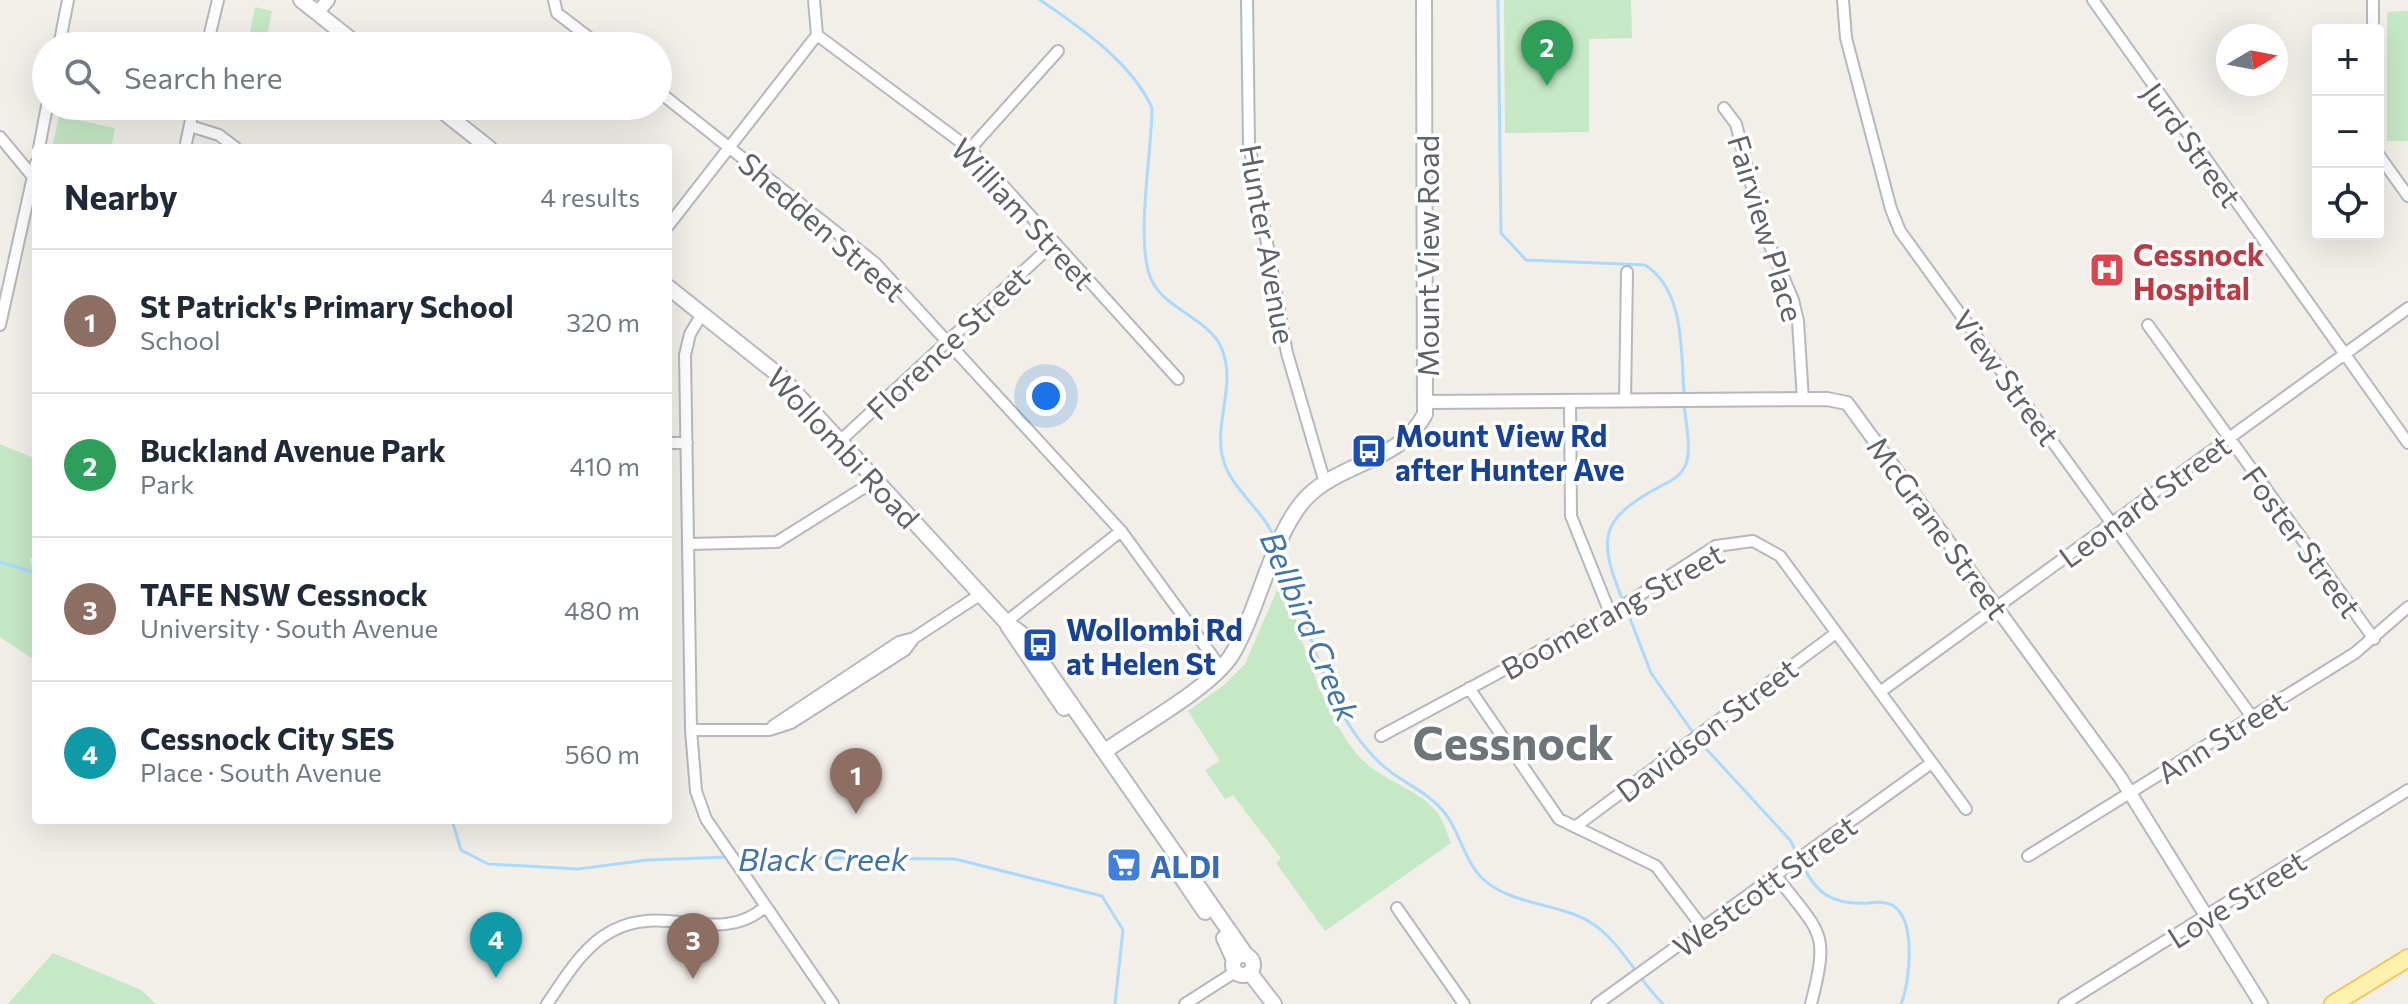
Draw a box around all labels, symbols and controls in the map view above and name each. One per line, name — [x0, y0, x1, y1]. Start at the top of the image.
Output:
pin: 2 — [1521, 20, 1573, 86]
north arrow — [2216, 24, 2288, 96]
map controls — [2312, 24, 2384, 240]
button: + — [2312, 24, 2384, 96]
search box — [32, 32, 672, 120]
icon: search — [60, 54, 104, 98]
text: Search here — [124, 58, 283, 95]
street label: Jurd Street — [2135, 75, 2251, 213]
button: − — [2312, 96, 2384, 168]
street label: William Street — [944, 130, 1104, 296]
street label: Fairview Place — [1721, 130, 1813, 326]
street label: Mount View Road — [1408, 135, 1445, 377]
street label: Hunter Avenue — [1233, 141, 1305, 347]
street label: Shedden Street — [732, 144, 914, 308]
button: locate — [2312, 168, 2384, 240]
text: Nearby — [64, 175, 178, 217]
text: 4 results — [540, 181, 640, 212]
place label: Cessnock Hospital — [2133, 235, 2264, 306]
hospital icon: Cessnock Hospital — [2088, 251, 2126, 289]
street label: Florence Street — [858, 257, 1036, 427]
text: St Patrick's Primary School — [140, 287, 514, 324]
street label: View Street — [1946, 302, 2068, 452]
text: 1 — [84, 306, 96, 337]
text: 320 m — [566, 306, 640, 337]
text: School — [140, 324, 221, 355]
street label: Wollombi Road — [760, 359, 928, 535]
your location — [1026, 376, 1066, 416]
place label: Mount View Rd after Hunter Ave — [1395, 416, 1625, 487]
street label: Leonard Street — [2051, 425, 2237, 575]
street label: McGrane Street — [1860, 429, 2018, 625]
text: Buckland Avenue Park — [140, 431, 446, 468]
bus stop icon: Mount View Rd after Hunter Ave — [1350, 432, 1388, 470]
text: 2 — [83, 450, 97, 481]
text: 410 m — [569, 450, 640, 481]
street label: Foster Street — [2236, 458, 2370, 624]
text: Park — [140, 468, 194, 499]
water label: Bellbird Creek — [1253, 525, 1369, 728]
street label: Boomerang Street — [1494, 534, 1730, 686]
text: TAFE NSW Cessnock — [140, 575, 428, 612]
text: 3 — [82, 594, 98, 625]
text: 480 m — [564, 594, 640, 625]
place label: Wollombi Rd at Helen St — [1066, 610, 1243, 681]
text: University · South Avenue — [140, 612, 438, 643]
bus stop icon: Wollombi Rd at Helen St — [1021, 626, 1059, 664]
street label: Davidson Street — [1608, 649, 1804, 809]
street label: Ann Street — [2149, 682, 2293, 790]
district label: Cessnock — [1412, 713, 1614, 769]
text: Cessnock City SES — [140, 719, 395, 756]
text: 4 — [82, 738, 98, 769]
text: 560 m — [565, 738, 640, 769]
pin: 1 — [830, 748, 882, 814]
text: Place · South Avenue — [140, 756, 382, 787]
street label: Westcott Street — [1665, 806, 1863, 964]
water label: Black Creek — [738, 838, 909, 878]
street label: Love Street — [2160, 841, 2312, 955]
supermarket icon: ALDI — [1105, 846, 1143, 884]
place label: ALDI — [1150, 847, 1220, 884]
pin: 4 — [470, 912, 522, 978]
pin: 3 — [667, 913, 719, 979]

